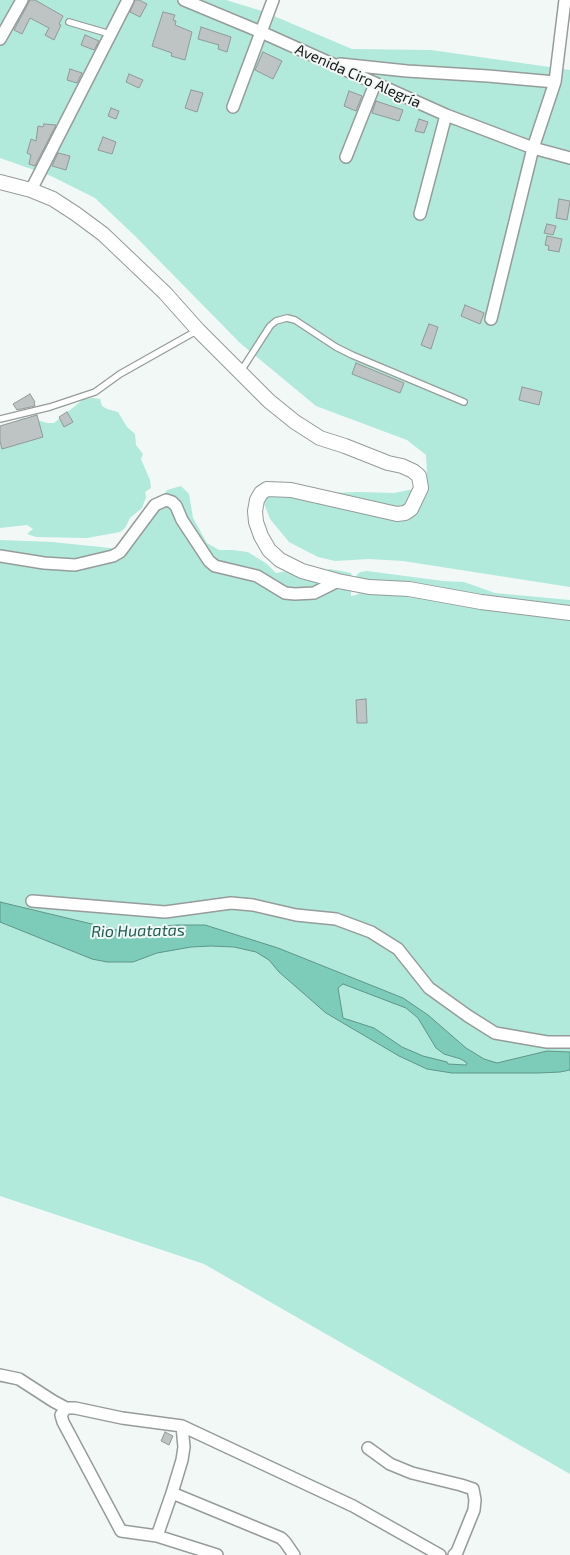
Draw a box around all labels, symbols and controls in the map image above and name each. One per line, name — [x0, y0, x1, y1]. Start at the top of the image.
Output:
street label: Avenida Ciro Alegría — [292, 40, 424, 112]
water label: Rio Huatatas — [91, 921, 185, 941]

